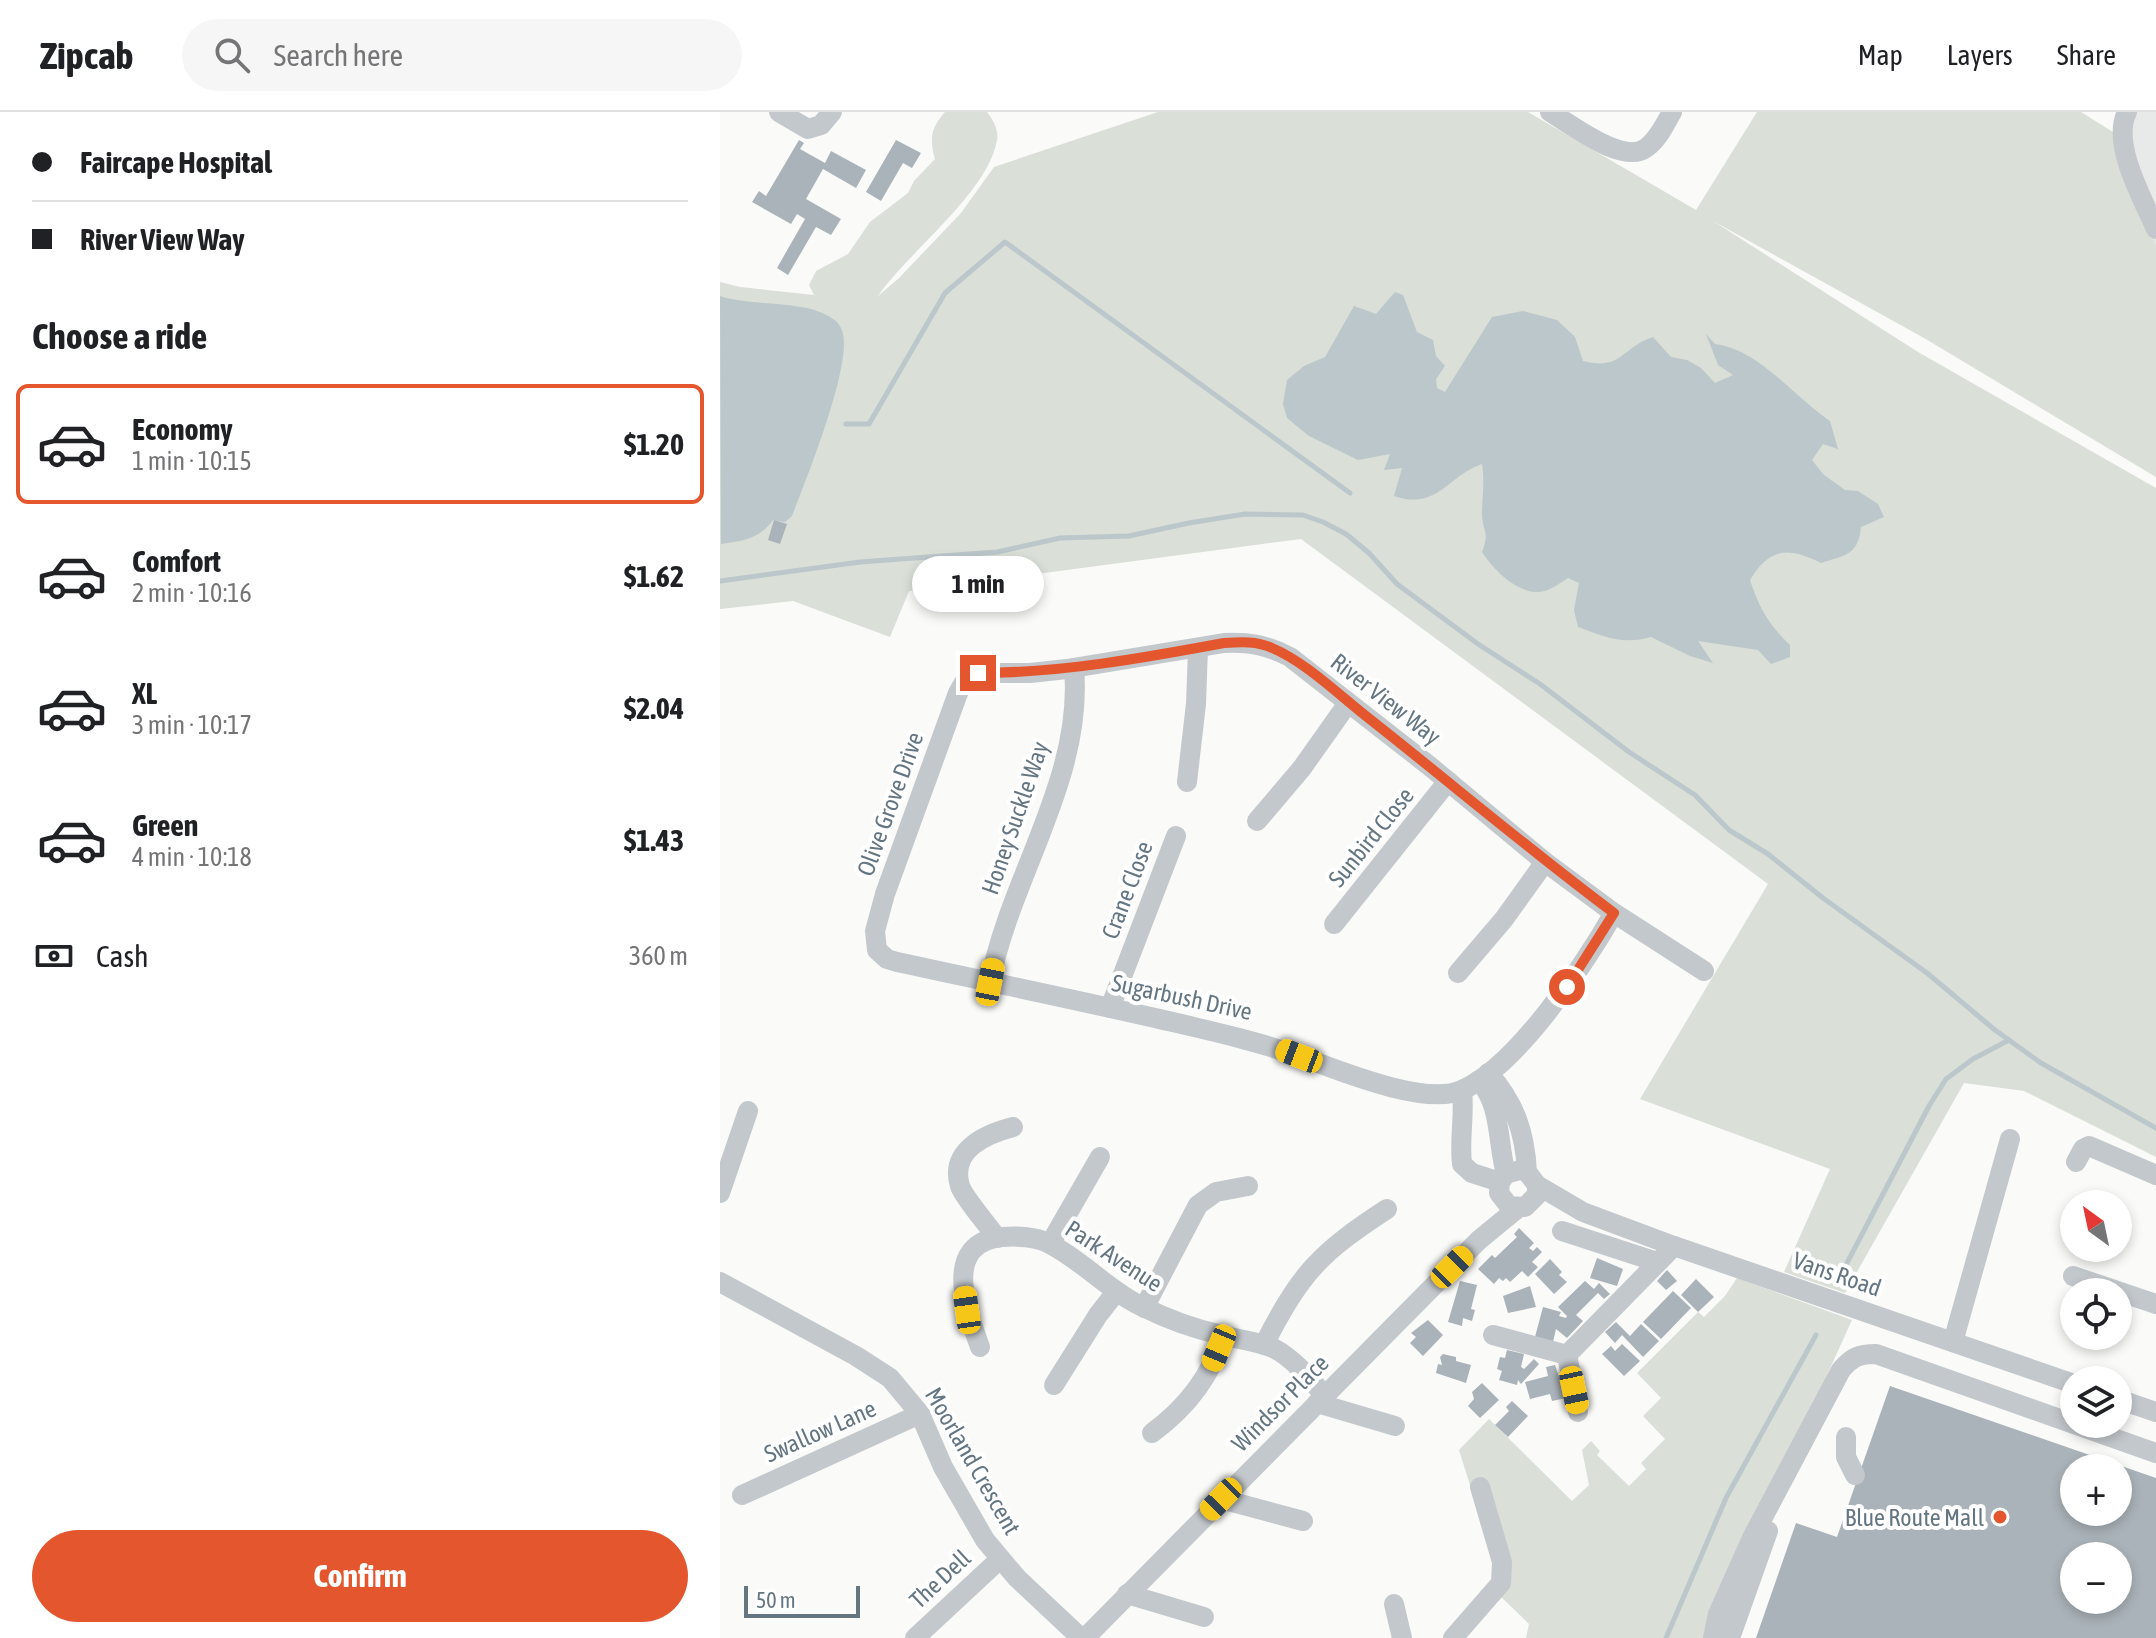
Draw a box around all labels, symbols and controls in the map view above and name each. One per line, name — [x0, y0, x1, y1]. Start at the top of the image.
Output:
search box — [182, 19, 742, 91]
icon: search — [210, 33, 254, 77]
text: Zipcab — [40, 34, 134, 77]
text: Search here — [274, 38, 403, 72]
text: Map — [1858, 39, 1903, 71]
text: Layers — [1947, 39, 2013, 71]
text: Share — [2057, 39, 2116, 71]
text: Faircape Hospital — [80, 145, 272, 179]
text: River View Way — [80, 222, 245, 256]
text: Choose a ride — [32, 315, 207, 357]
icon: car — [36, 408, 108, 480]
text: Economy — [132, 412, 233, 446]
text: $1.20 — [624, 427, 684, 461]
text: 1 min · 10:15 — [132, 446, 252, 476]
icon: car — [36, 540, 108, 612]
text: Comfort — [132, 544, 221, 578]
callout: 1 min — [912, 557, 1044, 613]
text: $1.62 — [624, 559, 684, 593]
text: 1 min — [951, 569, 1005, 599]
text: 2 min · 10:16 — [132, 578, 252, 608]
street label: River View Way — [1326, 648, 1446, 750]
route end — [960, 655, 996, 691]
icon: car — [36, 672, 108, 744]
text: XL — [132, 676, 157, 710]
text: $2.04 — [624, 691, 684, 725]
text: 3 min · 10:17 — [132, 710, 252, 740]
street label: Olive Grove Drive — [851, 728, 929, 880]
street label: Honey Suckle Way — [976, 738, 1054, 898]
street label: Sunbird Close — [1323, 782, 1419, 892]
icon: car — [36, 804, 108, 876]
text: Green — [132, 808, 198, 842]
text: $1.43 — [624, 823, 684, 857]
street label: Crane Close — [1096, 838, 1158, 942]
text: 4 min · 10:18 — [132, 842, 252, 872]
icon: cash — [32, 934, 76, 978]
text: Cash — [96, 939, 149, 973]
text: 360 m — [629, 941, 688, 971]
car — [974, 956, 1006, 1008]
street label: Sugarbush Drive — [1109, 969, 1255, 1025]
route start — [1549, 969, 1585, 1005]
car — [1272, 1036, 1326, 1076]
north arrow — [2060, 1190, 2132, 1262]
map controls — [2060, 1190, 2132, 1614]
street label: Park Avenue — [1061, 1215, 1167, 1297]
car — [1427, 1242, 1477, 1292]
street label: Vans Road — [1789, 1246, 1885, 1302]
button: locate — [2060, 1278, 2132, 1350]
car — [952, 1285, 982, 1335]
car — [1199, 1321, 1239, 1375]
street label: Windsor Place — [1226, 1349, 1334, 1457]
car — [1557, 1364, 1591, 1416]
button: layers — [2060, 1366, 2132, 1438]
street label: Moorland Crescent — [920, 1383, 1026, 1539]
street label: Swallow Lane — [760, 1394, 880, 1468]
button: + — [2060, 1454, 2132, 1526]
car — [1196, 1473, 1246, 1525]
place label: Blue Route Mall — [1845, 1504, 1985, 1531]
marker: Blue Route Mall — [1991, 1508, 2009, 1526]
button: Confirm — [32, 1530, 688, 1622]
button: − — [2060, 1542, 2132, 1614]
street label: The Dell — [904, 1544, 976, 1614]
scale bar — [744, 1582, 860, 1618]
text: 50 m — [756, 1587, 796, 1613]

